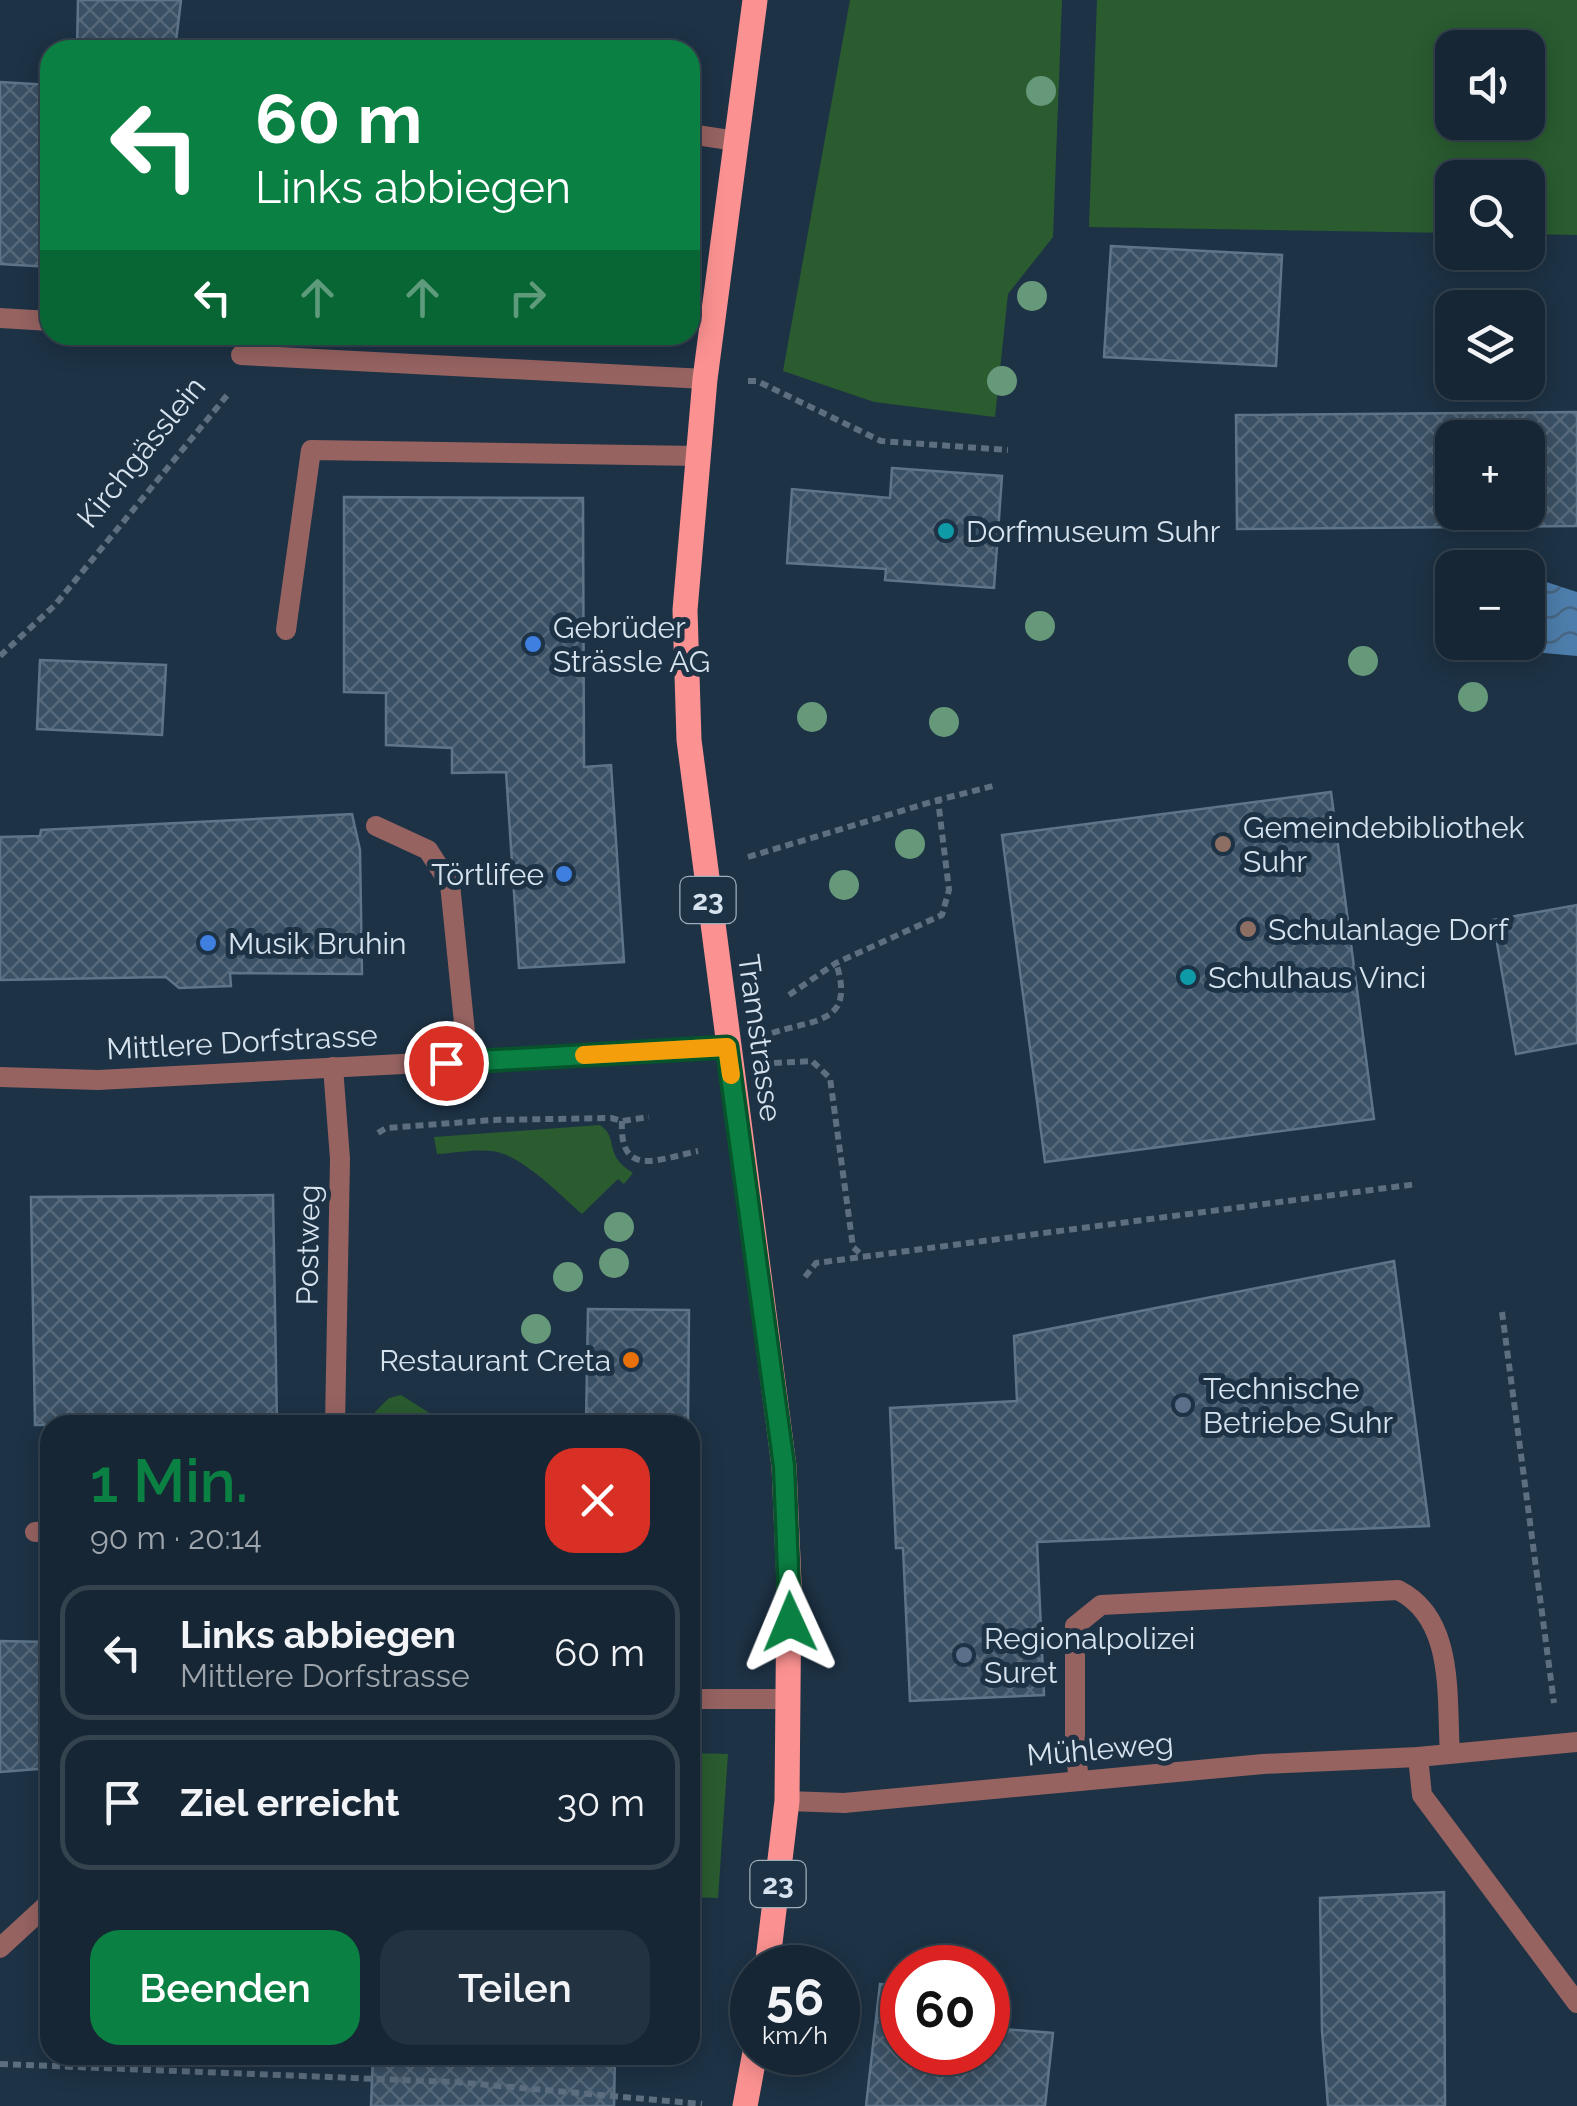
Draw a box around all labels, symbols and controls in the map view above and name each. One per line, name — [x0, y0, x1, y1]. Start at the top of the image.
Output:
map controls — [1435, 30, 1545, 660]
button: sound — [1435, 30, 1545, 140]
text: 60 m — [255, 77, 422, 159]
icon: left — [90, 80, 220, 210]
button: search — [1435, 160, 1545, 270]
text: Links abbiegen — [255, 161, 571, 214]
icon: left — [185, 270, 240, 325]
icon: ahead — [290, 270, 345, 325]
icon: ahead — [395, 270, 450, 325]
icon: right — [500, 270, 555, 325]
button: layers — [1435, 290, 1545, 400]
street label: Kirchgässlein — [70, 370, 212, 534]
button: + — [1435, 420, 1545, 530]
place label: Dorfmuseum Suhr — [966, 514, 1221, 549]
marker: Dorfmuseum Suhr — [935, 520, 957, 542]
button: − — [1435, 550, 1545, 660]
place label: Gebrüder Strässle AG — [553, 610, 710, 679]
marker: Gebrüder Strässle AG — [522, 633, 544, 655]
place label: Gemeindebibliothek Suhr — [1243, 810, 1525, 879]
marker: Gemeindebibliothek Suhr — [1212, 833, 1234, 855]
place label: Törtlifee — [431, 857, 544, 892]
marker: Törtlifee — [553, 863, 575, 885]
road number: 23 — [680, 877, 736, 923]
place label: Schulanlage Dorf — [1268, 912, 1509, 947]
marker: Schulanlage Dorf — [1237, 918, 1259, 940]
place label: Musik Bruhin — [228, 926, 407, 961]
marker: Musik Bruhin — [197, 932, 219, 954]
street label: Tramstrasse — [731, 952, 789, 1124]
place label: Schulhaus Vinci — [1208, 960, 1426, 995]
marker: Schulhaus Vinci — [1177, 966, 1199, 988]
street label: Mittlere Dorfstrasse — [105, 1017, 379, 1067]
pin — [404, 1021, 489, 1106]
icon: arrive — [419, 1036, 474, 1091]
street label: Postweg — [289, 1184, 327, 1306]
place label: Restaurant Creta — [379, 1343, 611, 1378]
marker: Restaurant Creta — [620, 1349, 642, 1371]
place label: Technische Betriebe Suhr — [1203, 1371, 1393, 1440]
marker: Technische Betriebe Suhr — [1172, 1394, 1194, 1416]
text: 1 Min. — [90, 1446, 248, 1516]
button: close — [545, 1448, 650, 1553]
text: 90 m · 20:14 — [90, 1519, 262, 1556]
position arrow — [738, 1570, 842, 1674]
text: Links abbiegen — [180, 1612, 456, 1657]
place label: Regionalpolizei Suret — [984, 1621, 1195, 1690]
icon: left — [95, 1625, 150, 1680]
text: 60 m — [554, 1630, 645, 1675]
marker: Regionalpolizei Suret — [953, 1644, 975, 1666]
text: Mittlere Dorfstrasse — [180, 1657, 470, 1694]
street label: Mühleweg — [1025, 1725, 1175, 1773]
icon: arrive — [95, 1775, 150, 1830]
text: Ziel erreicht — [180, 1780, 400, 1825]
text: 30 m — [557, 1780, 645, 1825]
road number: 23 — [750, 1861, 806, 1907]
button: Beenden — [90, 1930, 360, 2045]
button: Teilen — [380, 1930, 650, 2045]
speed limit sign: 60 — [880, 1945, 1010, 2075]
text: 56 — [766, 1968, 824, 2027]
text: km/h — [762, 2020, 828, 2050]

